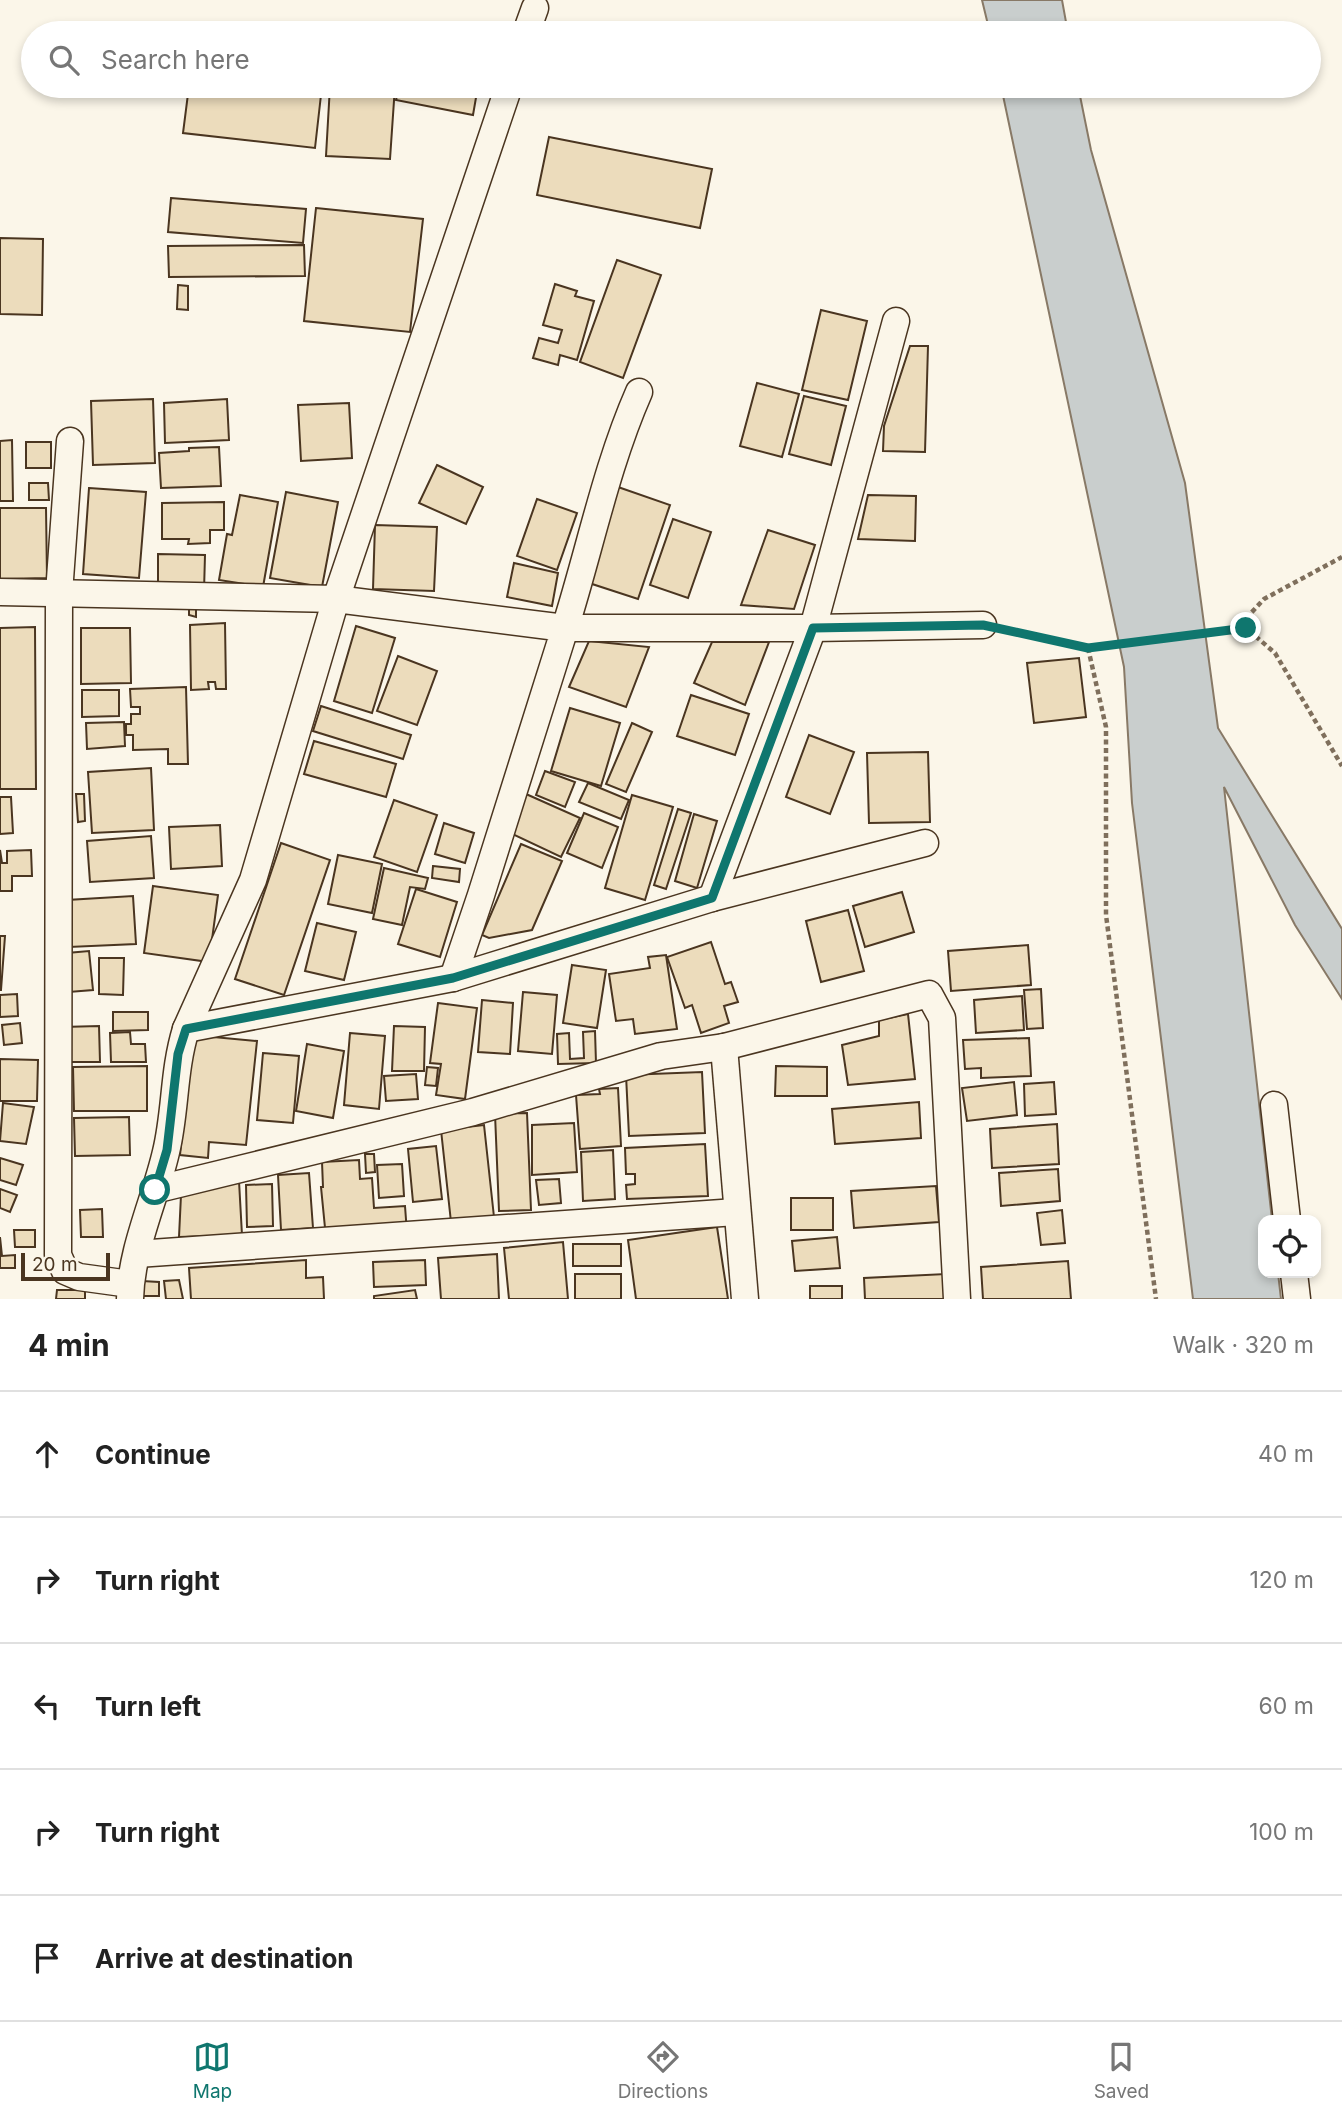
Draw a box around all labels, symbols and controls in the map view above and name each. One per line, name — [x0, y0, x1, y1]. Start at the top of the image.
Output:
search box — [21, 21, 1321, 98]
icon: search — [45, 41, 83, 79]
text: Search here — [101, 44, 250, 75]
route end — [1230, 612, 1261, 643]
route start — [139, 1174, 170, 1205]
map controls — [1258, 1215, 1321, 1278]
button: locate — [1258, 1215, 1321, 1278]
scale bar — [21, 1250, 110, 1282]
text: 20 m — [32, 1253, 78, 1276]
text: 4 min — [28, 1327, 110, 1363]
text: Walk · 320 m — [1172, 1331, 1314, 1359]
icon: ahead — [28, 1435, 66, 1473]
text: Continue — [95, 1439, 211, 1470]
text: 40 m — [1258, 1440, 1314, 1468]
icon: right — [28, 1561, 66, 1599]
text: Turn right — [95, 1565, 220, 1596]
text: 120 m — [1249, 1566, 1314, 1594]
icon: left — [28, 1687, 66, 1725]
text: Turn left — [95, 1691, 201, 1722]
text: 60 m — [1259, 1692, 1314, 1720]
icon: right — [28, 1813, 66, 1851]
text: Turn right — [95, 1817, 220, 1848]
text: 100 m — [1249, 1818, 1314, 1846]
icon: arrive — [28, 1939, 66, 1977]
text: Arrive at destination — [95, 1943, 354, 1974]
tab: Map — [193, 2038, 232, 2103]
tab: Directions — [618, 2038, 708, 2103]
tab: Saved — [1094, 2038, 1149, 2103]

